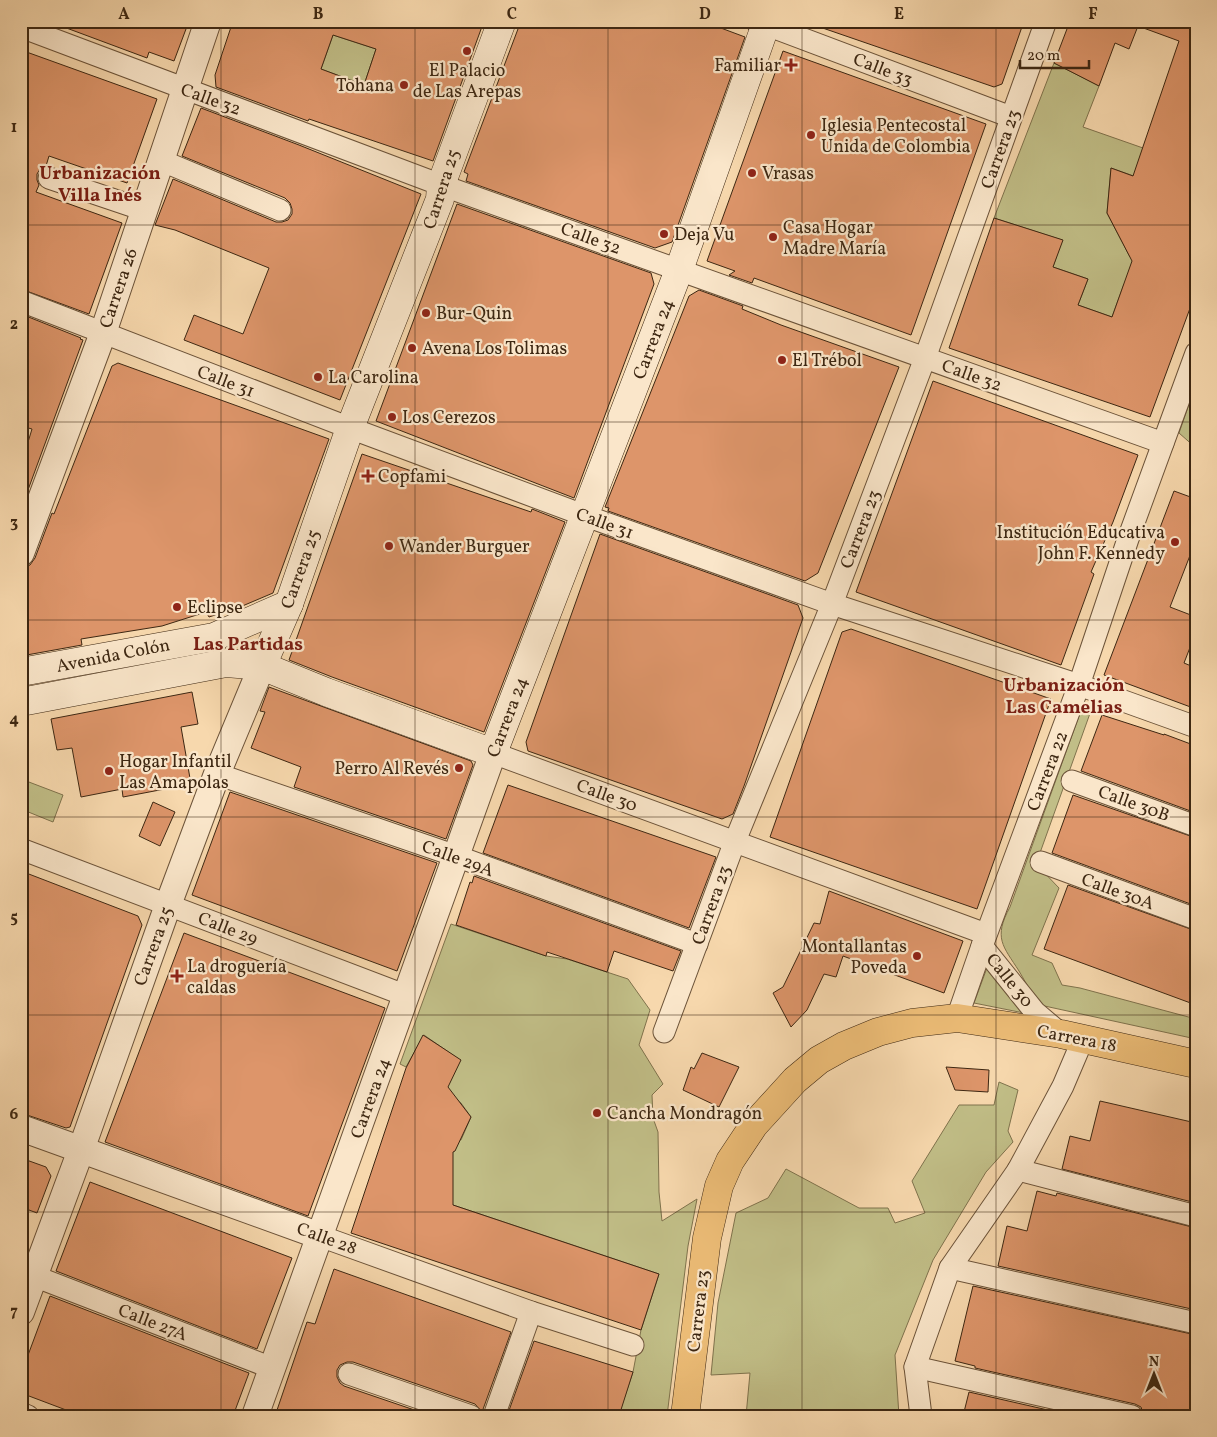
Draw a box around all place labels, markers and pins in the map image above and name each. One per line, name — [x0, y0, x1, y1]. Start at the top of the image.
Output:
marker: El Palacio de Las Arepas — [461, 45, 473, 57]
place label: Familiar — [714, 54, 781, 79]
place label: El Palacio de Las Arepas — [413, 59, 521, 105]
marker: Familiar — [785, 59, 797, 71]
place label: Tohana — [336, 74, 394, 99]
marker: Tohana — [398, 79, 410, 91]
place label: Iglesia Pentecostal Unida de Colombia — [821, 114, 971, 160]
marker: Iglesia Pentecostal Unida de Colombia — [805, 129, 817, 141]
place label: Vrasas — [762, 162, 814, 187]
marker: Vrasas — [746, 167, 758, 179]
place label: Casa Hogar Madre María — [783, 216, 886, 262]
place label: Deja Vu — [674, 223, 734, 248]
marker: Deja Vu — [658, 228, 670, 240]
marker: Casa Hogar Madre María — [767, 231, 779, 243]
place label: Bur-Quin — [436, 302, 513, 327]
marker: Bur-Quin — [420, 307, 432, 319]
place label: Avena Los Tolimas — [422, 337, 567, 362]
marker: Avena Los Tolimas — [406, 342, 418, 354]
place label: El Trébol — [792, 349, 862, 374]
marker: El Trébol — [776, 354, 788, 366]
place label: La Carolina — [328, 366, 419, 391]
marker: La Carolina — [312, 371, 324, 383]
place label: Los Cerezos — [402, 406, 496, 431]
marker: Los Cerezos — [386, 411, 398, 423]
place label: Copfami — [378, 465, 446, 490]
marker: Copfami — [362, 470, 374, 482]
place label: Institución Educativa John F. Kennedy — [997, 521, 1165, 567]
place label: Wander Burguer — [399, 535, 530, 560]
marker: Institución Educativa John F. Kennedy — [1169, 536, 1181, 548]
marker: Wander Burguer — [383, 540, 395, 552]
place label: Eclipse — [187, 596, 243, 621]
marker: Eclipse — [171, 601, 183, 613]
place label: Hogar Infantil Las Amapolas — [119, 750, 232, 796]
place label: Perro Al Revés — [335, 757, 449, 782]
marker: Perro Al Revés — [453, 762, 465, 774]
marker: Hogar Infantil Las Amapolas — [103, 765, 115, 777]
place label: Montallantas Poveda — [802, 935, 907, 981]
marker: Montallantas Poveda — [911, 950, 923, 962]
place label: La droguería caldas — [187, 955, 287, 1001]
marker: La droguería caldas — [171, 970, 183, 982]
place label: Cancha Mondragón — [607, 1102, 763, 1127]
marker: Cancha Mondragón — [591, 1107, 603, 1119]

